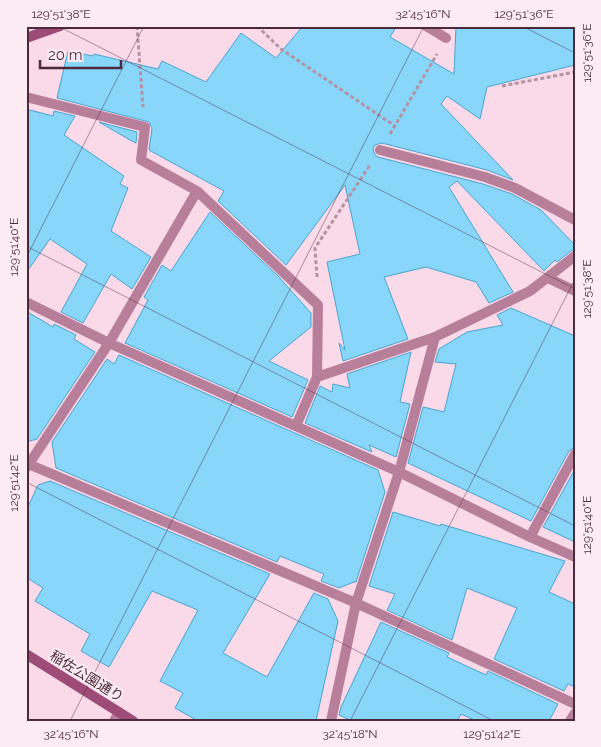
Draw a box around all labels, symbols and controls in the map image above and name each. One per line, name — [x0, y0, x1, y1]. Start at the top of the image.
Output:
text: 129°51'38"E — [31, 7, 91, 21]
text: 32°45'16"N — [395, 7, 451, 21]
text: 129°51'36"E — [494, 7, 554, 21]
text: 129°51'36"E — [580, 23, 594, 83]
scale bar — [40, 38, 121, 70]
text: 20 m — [48, 46, 83, 64]
text: 129°51'40"E — [7, 218, 21, 276]
text: 129°51'38"E — [580, 259, 594, 319]
text: 129°51'42"E — [7, 454, 21, 512]
text: 129°51'40"E — [580, 496, 594, 554]
street label: 稲佐公園通り — [47, 647, 127, 705]
text: 32°45'16"N — [43, 727, 99, 741]
text: 32°45'18"N — [322, 727, 378, 741]
text: 129°51'42"E — [463, 727, 521, 741]

